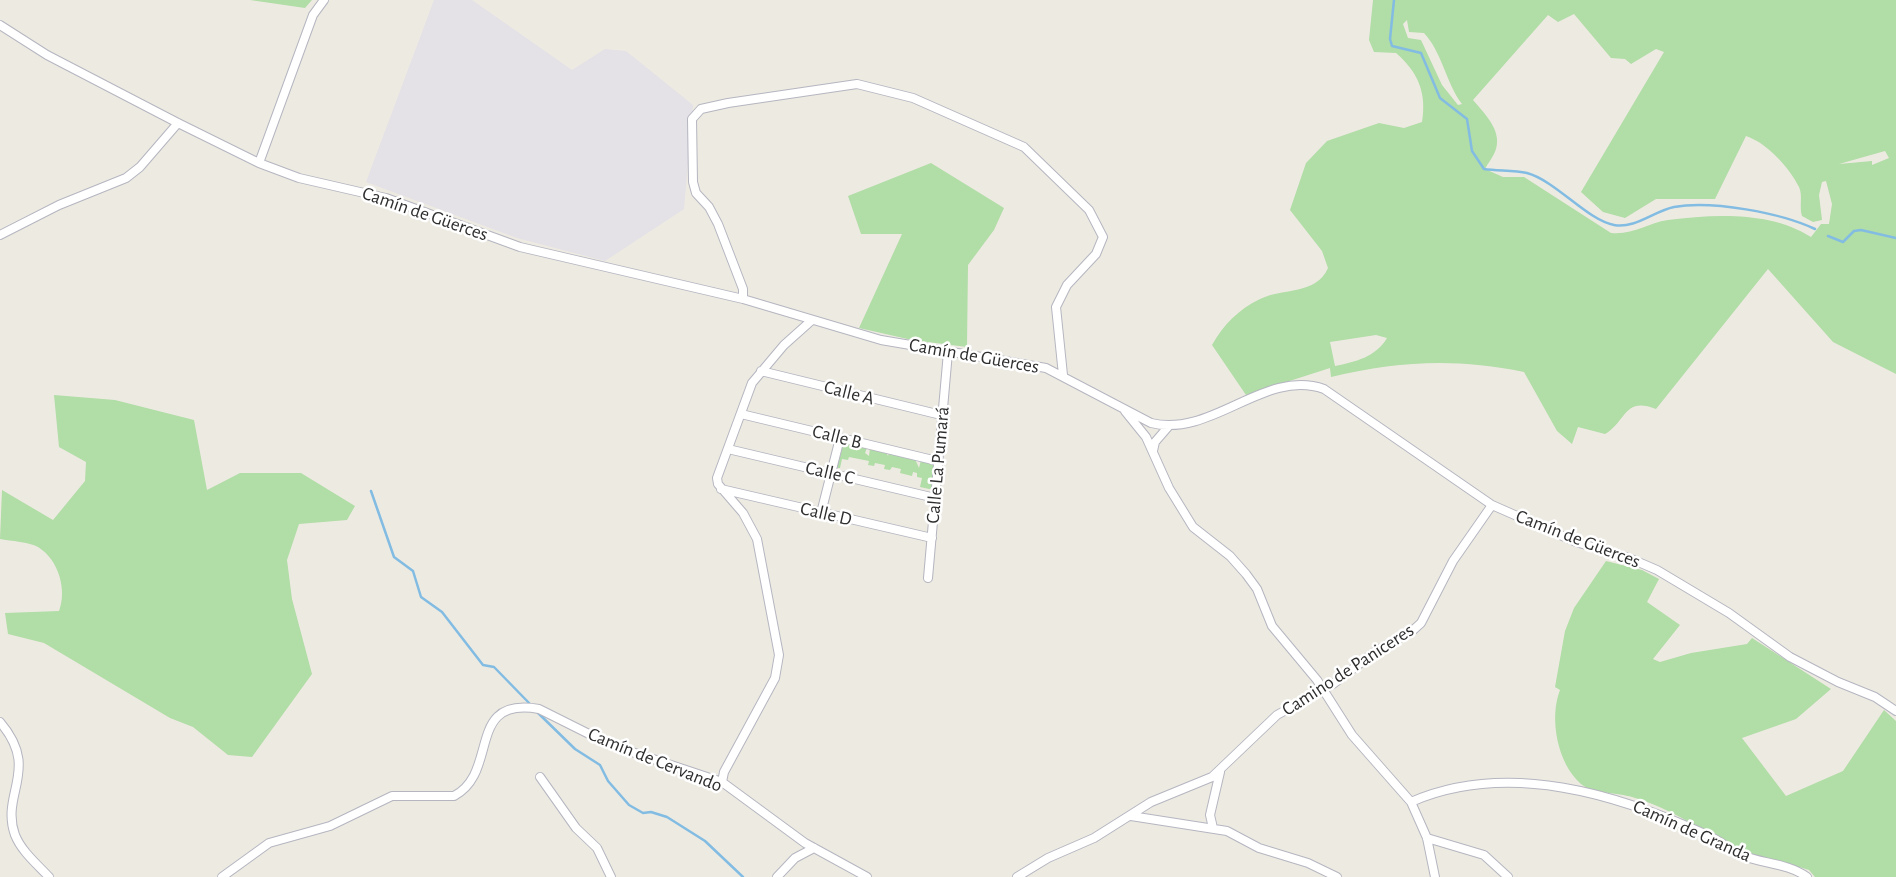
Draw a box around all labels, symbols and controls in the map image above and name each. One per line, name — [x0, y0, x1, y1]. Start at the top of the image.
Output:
street label: Camín de Güerces — [359, 182, 491, 246]
street label: Camín de Güerces — [907, 333, 1041, 379]
street label: Calle A — [822, 376, 876, 410]
street label: Calle La Pumará — [922, 406, 954, 524]
street label: Calle B — [810, 420, 864, 454]
street label: Calle C — [803, 456, 857, 490]
street label: Calle D — [798, 497, 854, 531]
street label: Camín de Güerces — [1512, 505, 1644, 573]
street label: Camino de Paniceres — [1278, 619, 1418, 721]
street label: Camín de Cervando — [585, 723, 725, 797]
street label: Camín de Granda — [1629, 795, 1755, 867]

